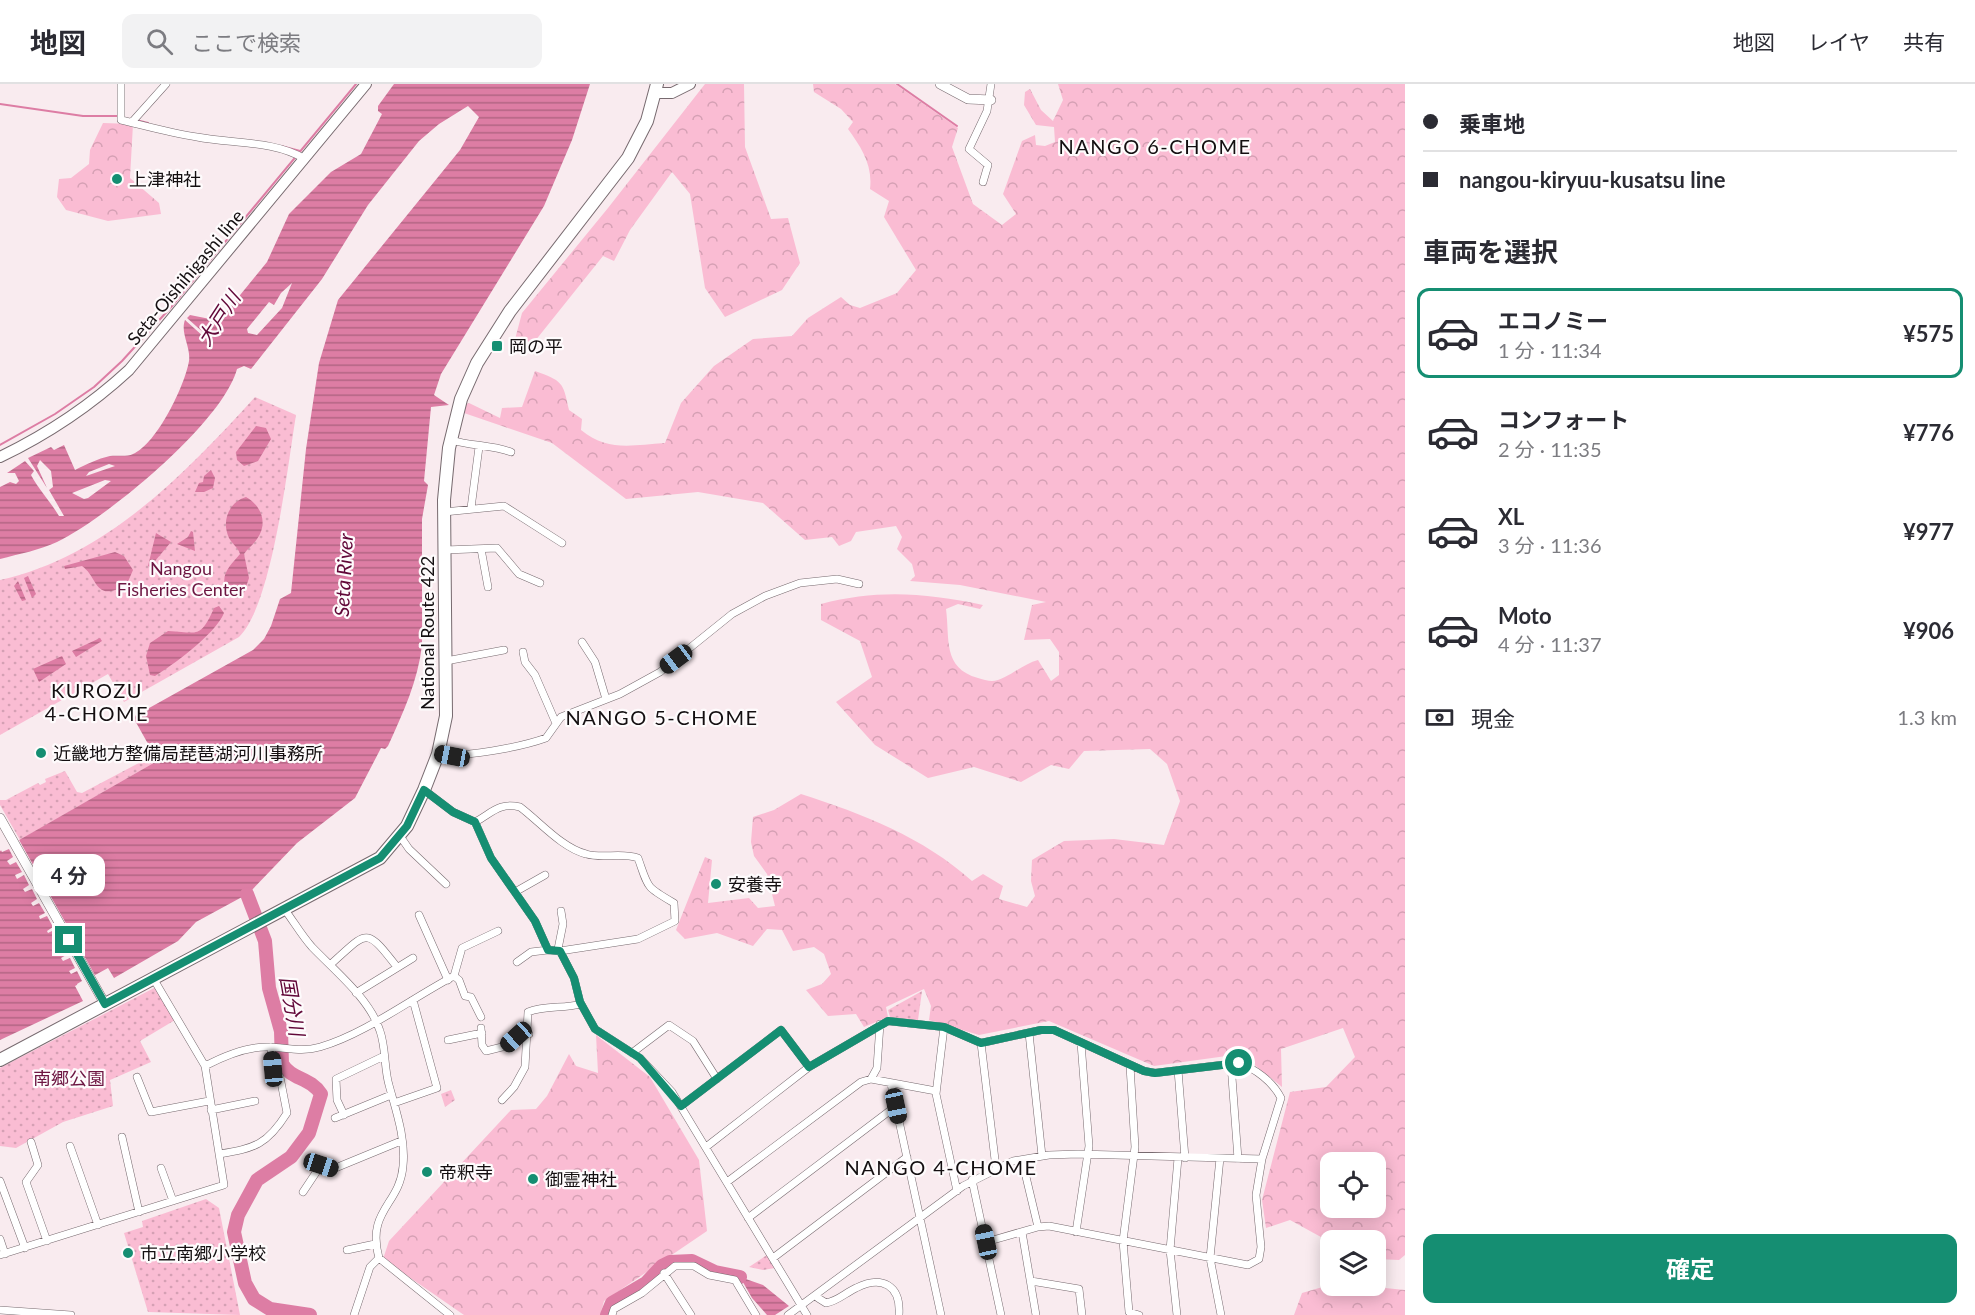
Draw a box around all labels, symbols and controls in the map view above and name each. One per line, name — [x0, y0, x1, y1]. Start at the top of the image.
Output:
search box — [122, 14, 542, 68]
text: 地図 — [30, 25, 86, 59]
icon: search — [143, 25, 176, 58]
text: ここで検索 — [191, 29, 301, 56]
text: 地図 — [1733, 29, 1775, 54]
text: レイヤ — [1808, 29, 1870, 54]
text: 共有 — [1903, 29, 1945, 54]
text: 乗車地 — [1459, 110, 1525, 137]
district label: NANGO 6-CHOME — [1058, 134, 1252, 158]
text: nangou-kiryuu-kusatsu line — [1459, 166, 1726, 193]
place label: 上津神社 — [129, 168, 201, 190]
marker: 上津神社 — [110, 172, 124, 186]
street label: Seta-Oishihigashi line — [122, 205, 248, 349]
text: 車両を選択 — [1423, 235, 1558, 268]
water label: 大戸川 — [192, 285, 245, 350]
icon: car — [1426, 306, 1480, 360]
text: エコノミー — [1498, 307, 1608, 334]
text: ¥575 — [1903, 320, 1954, 347]
place label: 岡の平 — [509, 335, 563, 357]
text: 1 分 · 11:34 — [1498, 338, 1602, 362]
marker: 岡の平 — [490, 339, 504, 353]
icon: car — [1426, 405, 1480, 459]
text: コンフォート — [1498, 406, 1629, 433]
text: ¥776 — [1903, 419, 1954, 446]
text: 2 分 · 11:35 — [1498, 437, 1602, 461]
text: XL — [1498, 503, 1524, 530]
icon: car — [1426, 504, 1480, 558]
text: ¥977 — [1903, 518, 1954, 545]
water label: Seta River — [329, 532, 357, 617]
text: 3 分 · 11:36 — [1498, 533, 1602, 557]
street label: National Route 422 — [416, 556, 438, 710]
park label: Nangou Fisheries Center — [117, 557, 246, 600]
text: Moto — [1498, 602, 1552, 629]
icon: car — [1426, 603, 1480, 657]
text: ¥906 — [1903, 617, 1954, 644]
text: 4 分 · 11:37 — [1498, 632, 1602, 656]
car — [656, 641, 696, 677]
district label: KUROZU 4-CHOME — [45, 678, 149, 725]
icon: cash — [1423, 701, 1456, 734]
district label: NANGO 5-CHOME — [565, 705, 759, 729]
text: 現金 — [1471, 705, 1515, 732]
text: 1.3 km — [1897, 705, 1957, 729]
place label: 近畿地方整備局琵琶湖河川事務所 — [53, 742, 323, 764]
car — [433, 744, 471, 768]
marker: 近畿地方整備局琵琶湖河川事務所 — [34, 746, 48, 760]
callout: 4 分 — [33, 853, 105, 895]
text: 4 分 — [51, 863, 87, 887]
place label: 安養寺 — [728, 873, 782, 895]
marker: 安養寺 — [709, 877, 723, 891]
route end — [55, 926, 82, 953]
water label: 国分川 — [276, 974, 310, 1040]
car — [497, 1018, 535, 1056]
route start — [1225, 1049, 1252, 1076]
car — [262, 1050, 284, 1088]
park label: 南郷公園 — [33, 1067, 105, 1089]
car — [883, 1087, 909, 1125]
car — [301, 1151, 341, 1179]
map controls — [1320, 1152, 1386, 1296]
button: locate — [1320, 1152, 1386, 1218]
district label: NANGO 4-CHOME — [844, 1155, 1038, 1179]
place label: 帝釈寺 — [439, 1161, 493, 1183]
marker: 帝釈寺 — [420, 1165, 434, 1179]
place label: 御霊神社 — [545, 1168, 617, 1190]
marker: 御霊神社 — [526, 1172, 540, 1186]
car — [973, 1223, 999, 1261]
button: layers — [1320, 1230, 1386, 1296]
button: 確定 — [1423, 1234, 1957, 1303]
place label: 市立南郷小学校 — [140, 1242, 266, 1264]
marker: 市立南郷小学校 — [121, 1246, 135, 1260]

